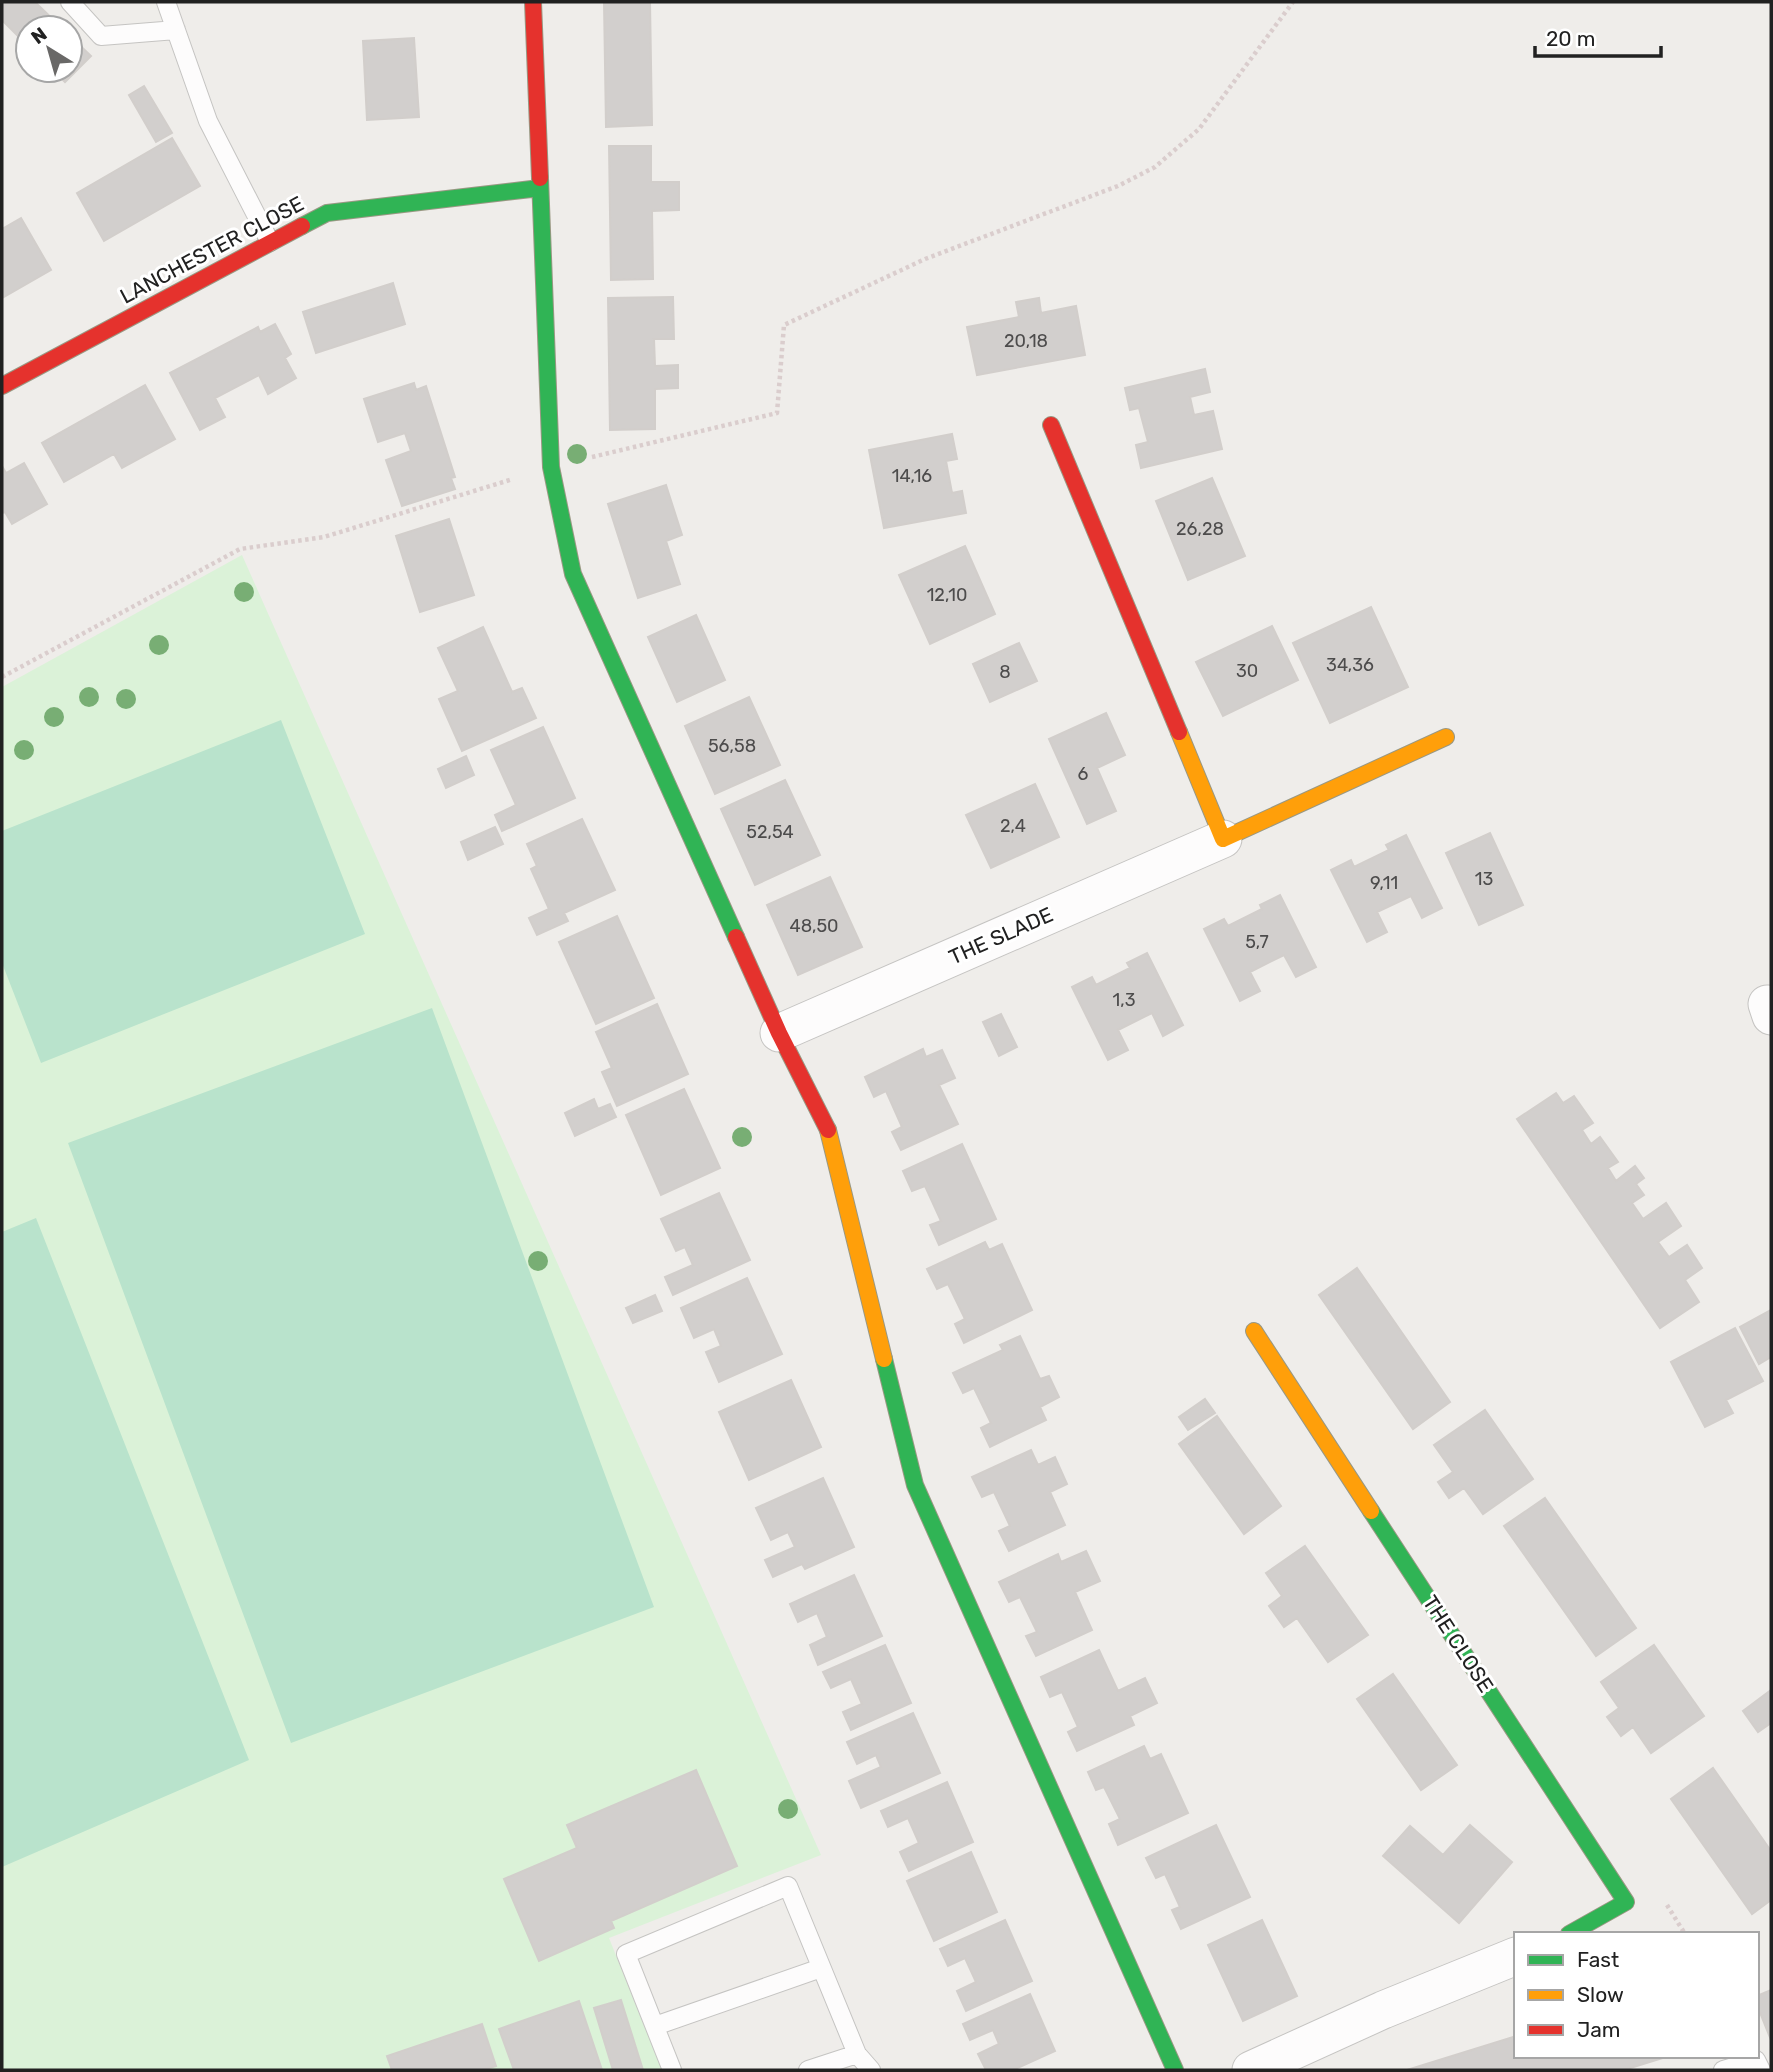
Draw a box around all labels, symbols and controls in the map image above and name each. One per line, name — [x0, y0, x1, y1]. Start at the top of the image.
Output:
north arrow — [14, 14, 84, 84]
scale bar — [1535, 14, 1661, 58]
text: N — [27, 23, 51, 49]
text: 20 m — [1546, 26, 1595, 51]
street label: LANCHESTER CLOSE — [116, 191, 308, 309]
house number: 20,18 — [1004, 330, 1048, 352]
house number: 14,16 — [892, 465, 932, 487]
house number: 26,28 — [1176, 518, 1224, 540]
house number: 12,10 — [927, 584, 967, 606]
house number: 34,36 — [1326, 654, 1374, 676]
house number: 30 — [1236, 660, 1258, 682]
house number: 8 — [999, 661, 1011, 683]
house number: 56,58 — [708, 735, 756, 757]
house number: 6 — [1078, 763, 1089, 785]
house number: 2,4 — [1000, 815, 1026, 837]
house number: 52,54 — [746, 821, 794, 843]
house number: 13 — [1475, 868, 1493, 890]
house number: 9,11 — [1370, 872, 1398, 894]
street label: THE SLADE — [945, 902, 1057, 970]
house number: 48,50 — [789, 915, 839, 937]
house number: 5,7 — [1245, 931, 1269, 953]
house number: 1,3 — [1112, 989, 1136, 1011]
street label: THE CLOSE — [1418, 1591, 1499, 1697]
legend — [1514, 1932, 1759, 2058]
text: Fast — [1577, 1947, 1619, 1972]
text: Slow — [1577, 1982, 1624, 2007]
text: Jam — [1577, 2017, 1621, 2042]

